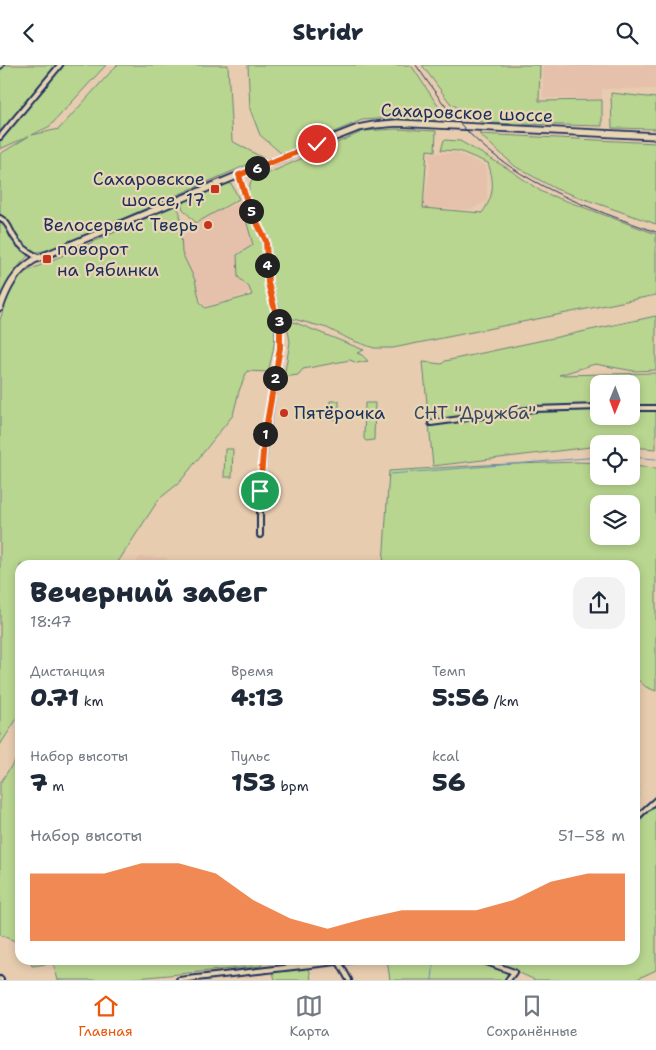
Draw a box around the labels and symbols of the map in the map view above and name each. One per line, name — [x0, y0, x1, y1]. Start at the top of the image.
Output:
street label: Сахаровское шоссе — [380, 98, 554, 128]
pin — [296, 123, 338, 165]
pin: 6 — [244, 155, 270, 181]
place label: Сахаровское шоссе, 17 — [93, 167, 205, 212]
marker: Сахаровское шоссе, 17 — [209, 183, 221, 195]
pin: 5 — [238, 199, 264, 223]
place label: Велосервис Тверь — [43, 213, 198, 237]
marker: Велосервис Тверь — [202, 219, 214, 231]
place label: поворот на Рябинки — [57, 237, 159, 282]
marker: поворот на Рябинки — [41, 253, 53, 265]
pin: 4 — [254, 253, 280, 277]
pin: 3 — [266, 309, 292, 333]
pin: 2 — [262, 365, 288, 391]
north arrow — [590, 375, 640, 425]
place label: Пятёрочка — [294, 401, 385, 425]
park label: СНТ "Дружба" — [414, 401, 536, 425]
marker: Пятёрочка — [278, 407, 290, 419]
pin: 1 — [252, 421, 278, 447]
pin — [239, 470, 281, 512]

